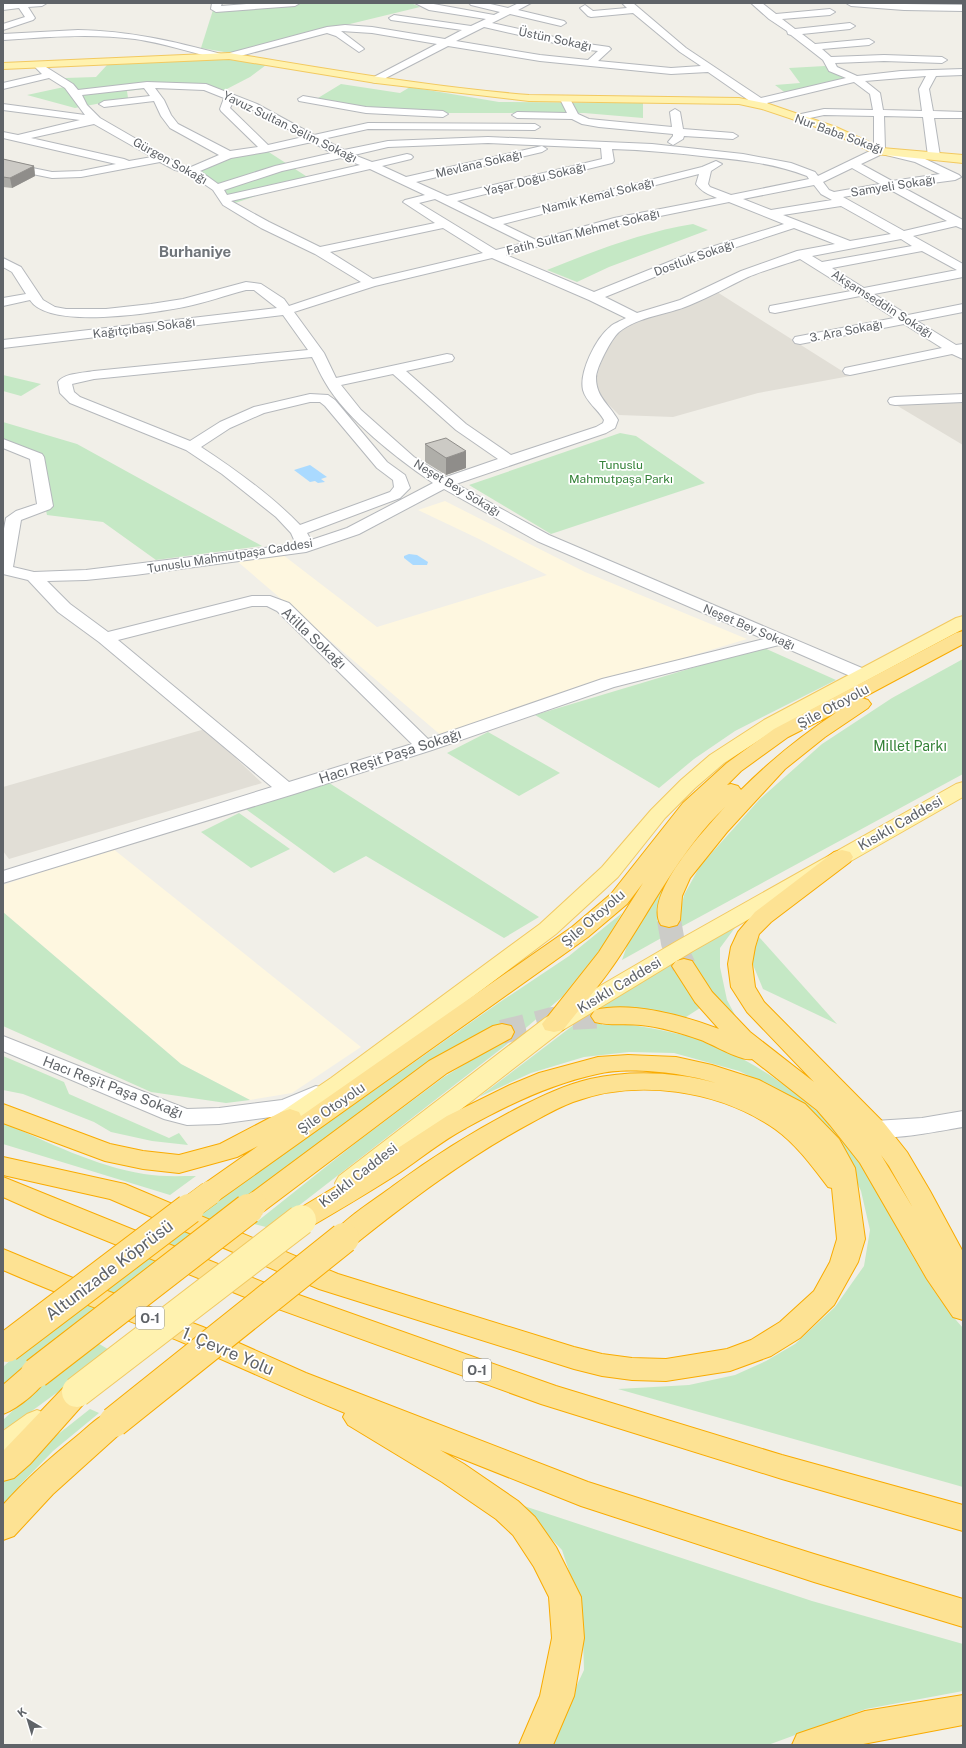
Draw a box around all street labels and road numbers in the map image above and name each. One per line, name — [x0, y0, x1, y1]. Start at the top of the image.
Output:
street label: Üstün Sokağı — [517, 24, 593, 54]
street label: Yavuz Sultan Selim Sokağı — [221, 88, 359, 166]
street label: Nur Baba Sokağı — [793, 111, 885, 157]
street label: Gürgen Sokağı — [130, 135, 210, 187]
street label: Mevlana Sokağı — [434, 147, 524, 181]
street label: Yaşar Doğu Sokağı — [483, 160, 587, 198]
street label: Samyeli Sokağı — [850, 172, 936, 200]
street label: Namık Kemal Sokağı — [540, 175, 656, 217]
street label: Fatih Sultan Mehmet Sokağı — [505, 206, 661, 258]
street label: Dostluk Sokağı — [652, 237, 736, 279]
street label: Akşamseddin Sokağı — [829, 267, 935, 341]
street label: Kağıtçıbaşı Sokağı — [92, 315, 196, 341]
street label: 3. Ara Sokağı — [808, 317, 884, 345]
street label: Neşet Bey Sokağı — [411, 457, 503, 519]
street label: Tunuslu Mahmutpaşa Caddesi — [146, 536, 314, 576]
street label: Neşet Bey Sokağı — [701, 601, 797, 653]
street label: Atilla Sokağı — [278, 604, 350, 672]
street label: Şile Otoyolu — [794, 680, 872, 732]
street label: Hacı Reşit Paşa Sokağı — [317, 725, 463, 787]
street label: Kısıklı Caddesi — [855, 792, 945, 854]
street label: Şile Otoyolu — [558, 886, 628, 950]
street label: Kısıklı Caddesi — [574, 954, 664, 1016]
street label: Hacı Reşit Paşa Sokağı — [41, 1053, 185, 1121]
street label: Şile Otoyolu — [294, 1079, 368, 1137]
street label: Kısıklı Caddesi — [316, 1140, 400, 1210]
street label: Altunizade Köprüsü — [41, 1216, 177, 1324]
road number: O-1 — [136, 1307, 164, 1329]
street label: 1. Çevre Yolu — [179, 1323, 277, 1379]
road number: O-1 — [463, 1359, 491, 1381]

